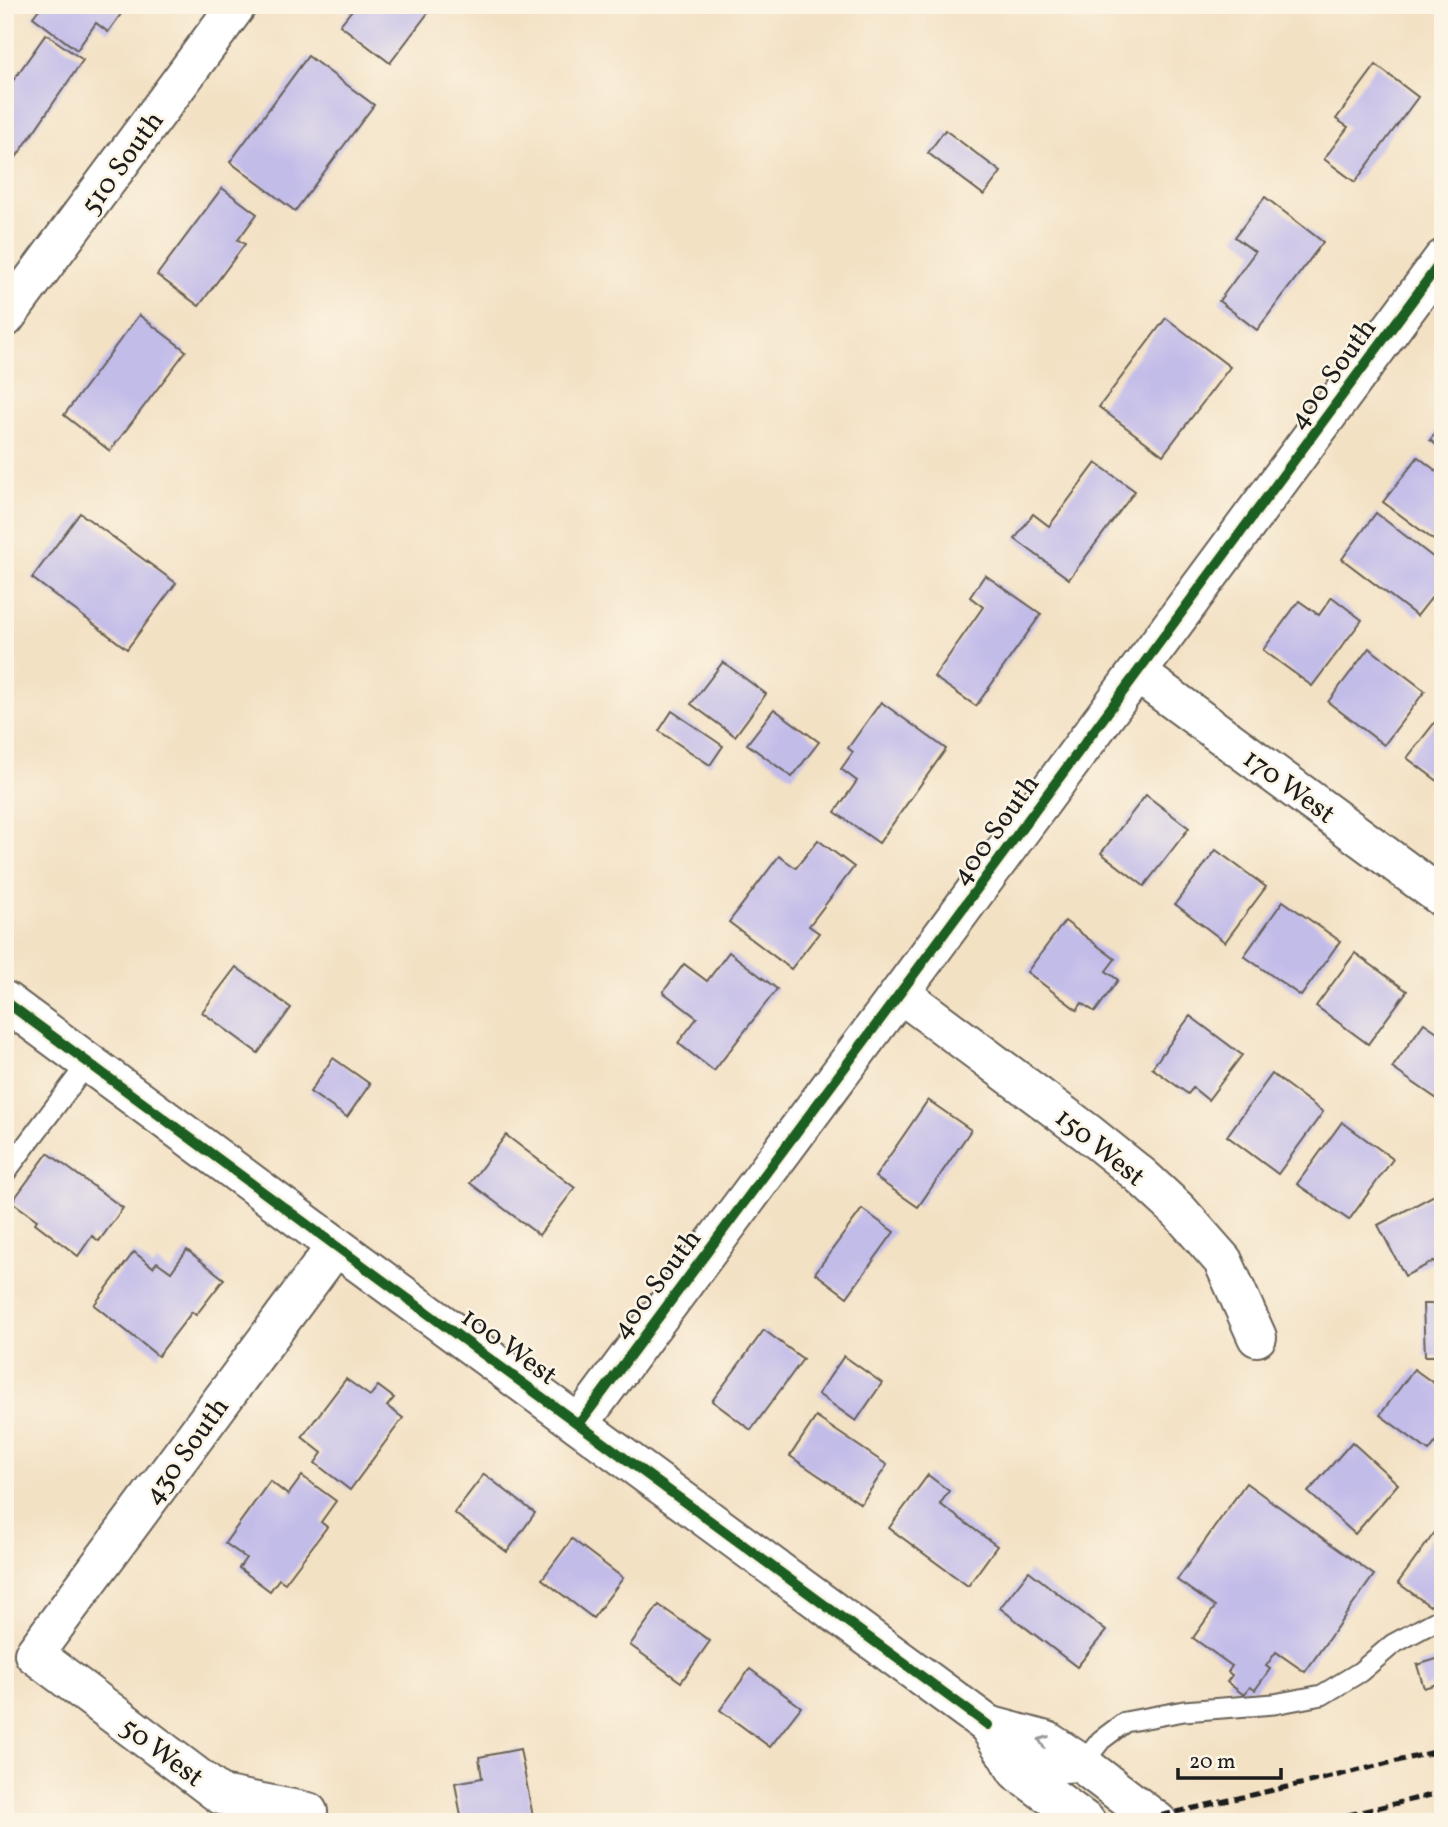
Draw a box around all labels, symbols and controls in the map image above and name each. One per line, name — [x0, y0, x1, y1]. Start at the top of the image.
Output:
street label: 510 South — [72, 104, 174, 223]
street label: 400 South — [1279, 311, 1387, 438]
street label: 170 West — [1234, 740, 1343, 834]
street label: 400 South — [942, 767, 1050, 894]
street label: 150 West — [1046, 1099, 1153, 1197]
street label: 400 South — [603, 1221, 711, 1348]
street label: 100 West — [452, 1299, 565, 1395]
street label: 430 South — [135, 1390, 239, 1513]
street label: 50 West — [112, 1709, 211, 1797]
one-way arrow — [1037, 1735, 1049, 1749]
scale bar — [1178, 1736, 1282, 1780]
text: 20 m — [1189, 1748, 1235, 1777]

